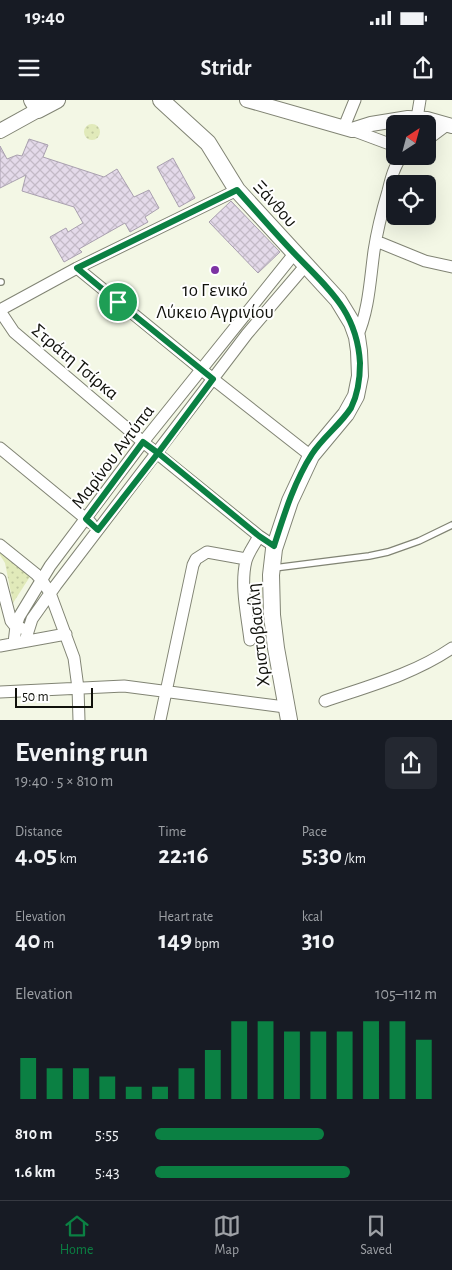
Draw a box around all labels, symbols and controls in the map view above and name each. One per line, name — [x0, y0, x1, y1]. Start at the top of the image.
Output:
text: 19:40 — [25, 8, 65, 27]
icon: menu — [15, 54, 43, 82]
icon: share — [409, 54, 437, 82]
text: Stridr — [200, 57, 252, 79]
north arrow — [386, 115, 436, 165]
map controls — [386, 115, 436, 225]
button: locate — [386, 175, 436, 225]
street label: Ξάνθου — [249, 177, 301, 231]
marker: 1ο Γενικό Λύκειο Αγρινίου — [209, 264, 221, 276]
pin — [97, 281, 139, 323]
place label: 1ο Γενικό Λύκειο Αγρινίου — [156, 281, 274, 322]
icon: arrive — [104, 288, 132, 316]
street label: Στράτη Τσίρκα — [28, 321, 122, 404]
street label: Μαρίνου Αντύπα — [68, 401, 158, 512]
street label: Χριστοβασίλη — [244, 582, 273, 688]
scale bar — [15, 685, 92, 708]
text: 50 m — [22, 690, 49, 704]
button: share — [385, 737, 437, 789]
text: Evening run — [15, 739, 148, 767]
text: 19:40 · 5 × 810 m — [15, 773, 113, 789]
text: Distance — [15, 825, 62, 839]
text: Time — [158, 825, 186, 839]
text: Pace — [302, 825, 327, 839]
text: 4.05 — [15, 843, 57, 868]
text: 22:16 — [158, 843, 209, 868]
text: 5:30 — [302, 843, 342, 868]
text: km — [57, 852, 77, 866]
text: /km — [342, 852, 366, 866]
text: Elevation — [15, 910, 66, 924]
text: Heart rate — [158, 910, 213, 924]
text: kcal — [302, 910, 323, 924]
text: 40 — [15, 928, 41, 953]
text: 149 — [158, 928, 192, 953]
text: 310 — [302, 928, 334, 953]
text: m — [41, 937, 54, 951]
text: bpm — [192, 937, 220, 951]
text: Elevation — [15, 986, 73, 1002]
text: 105–112 m — [375, 986, 437, 1002]
text: 810 m — [15, 1126, 52, 1142]
text: 5:55 — [95, 1126, 119, 1142]
text: 1.6 km — [15, 1164, 55, 1180]
text: 5:43 — [95, 1164, 120, 1180]
tab: Home — [60, 1212, 93, 1259]
tab: Map — [213, 1212, 241, 1259]
tab: Saved — [360, 1212, 392, 1259]

